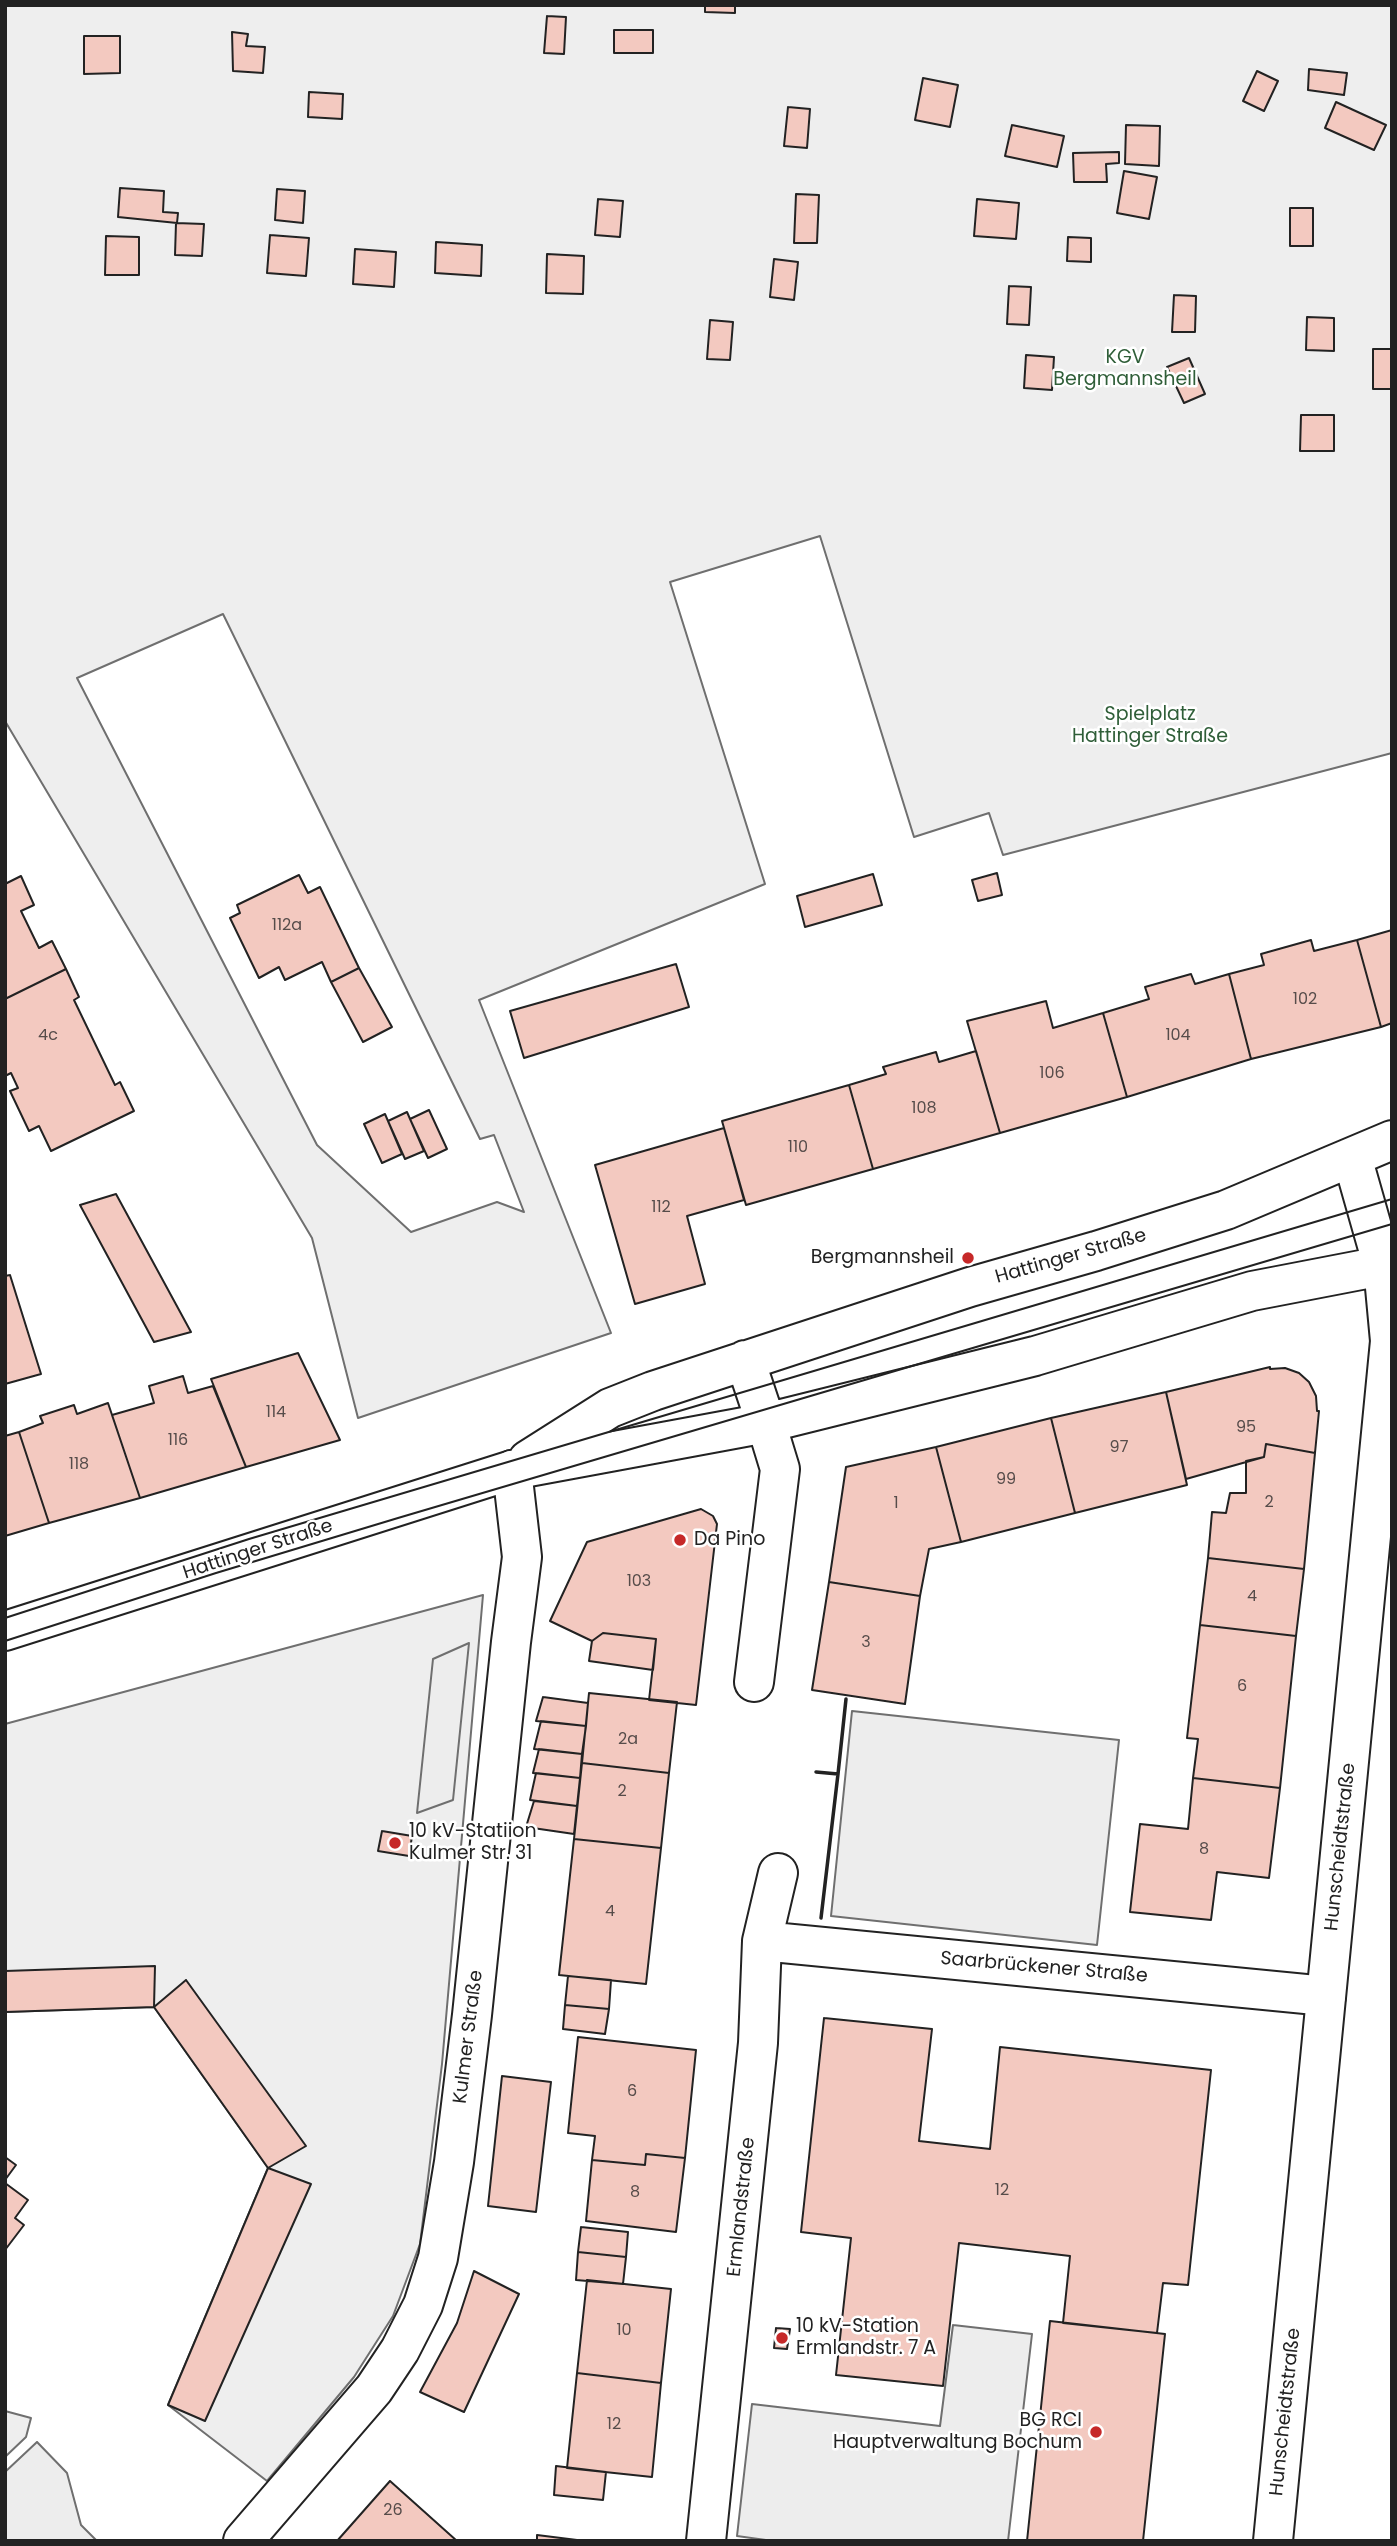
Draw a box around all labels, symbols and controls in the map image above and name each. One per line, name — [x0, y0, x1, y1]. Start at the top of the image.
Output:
park label: KGV Bergmannsheil — [1053, 347, 1197, 391]
park label: Spielplatz Hattinger Straße — [1072, 704, 1228, 748]
house number: 112a — [272, 916, 302, 936]
house number: 102 — [1293, 990, 1317, 1010]
house number: 4c — [38, 1026, 58, 1046]
house number: 104 — [1165, 1026, 1191, 1046]
house number: 106 — [1039, 1064, 1065, 1084]
house number: 108 — [911, 1099, 937, 1119]
house number: 110 — [788, 1138, 808, 1158]
house number: 112 — [651, 1198, 671, 1218]
street label: Hattinger Straße — [993, 1225, 1149, 1289]
place label: Bergmannsheil — [811, 1247, 954, 1269]
marker: Bergmannsheil — [960, 1250, 976, 1266]
house number: 114 — [266, 1403, 286, 1423]
house number: 95 — [1236, 1418, 1256, 1438]
house number: 116 — [168, 1431, 188, 1451]
house number: 97 — [1110, 1438, 1128, 1458]
house number: 118 — [69, 1455, 89, 1475]
house number: 99 — [996, 1470, 1016, 1490]
house number: 2 — [1264, 1493, 1274, 1513]
house number: 1 — [893, 1494, 899, 1514]
street label: Hattinger Straße — [180, 1515, 336, 1585]
place label: Da Pino — [694, 1529, 765, 1551]
marker: Da Pino — [672, 1532, 688, 1548]
house number: 103 — [627, 1572, 651, 1592]
house number: 4 — [1247, 1587, 1257, 1607]
house number: 3 — [861, 1633, 871, 1653]
house number: 6 — [1237, 1677, 1247, 1697]
house number: 2a — [618, 1730, 638, 1750]
street label: Hunscheidtstraße — [1321, 1762, 1361, 1932]
house number: 2 — [617, 1782, 627, 1802]
place label: 10 kV-Statiion Kulmer Str. 31 — [409, 1821, 537, 1865]
marker: 10 kV-Statiion Kulmer Str. 31 — [387, 1835, 403, 1851]
house number: 8 — [1199, 1840, 1209, 1860]
house number: 4 — [605, 1902, 615, 1922]
street label: Saarbrückener Straße — [939, 1948, 1149, 1988]
street label: Kulmer Straße — [449, 1969, 489, 2105]
house number: 6 — [627, 2082, 637, 2102]
street label: Ermlandstraße — [723, 2136, 761, 2278]
house number: 12 — [995, 2181, 1009, 2201]
house number: 8 — [630, 2183, 640, 2203]
place label: 10 kV-Station Ermlandstr. 7 A — [796, 2316, 936, 2360]
house number: 10 — [616, 2321, 632, 2341]
street label: Hunscheidtstraße — [1266, 2327, 1306, 2497]
marker: 10 kV-Station Ermlandstr. 7 A — [774, 2330, 790, 2346]
place label: BG RCI Hauptverwaltung Bochum — [833, 2410, 1082, 2454]
house number: 12 — [607, 2415, 621, 2435]
marker: BG RCI Hauptverwaltung Bochum — [1088, 2424, 1104, 2440]
house number: 26 — [383, 2501, 403, 2521]

